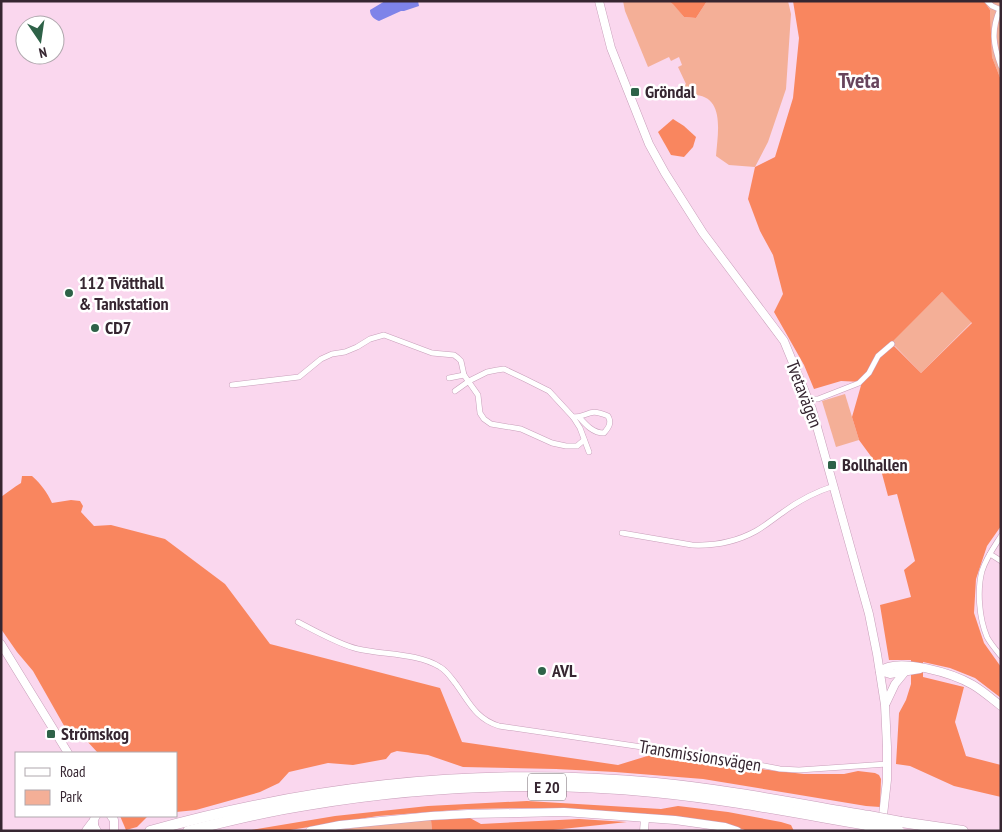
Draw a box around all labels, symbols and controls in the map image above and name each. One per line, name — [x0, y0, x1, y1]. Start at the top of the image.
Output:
north arrow — [15, 15, 65, 65]
text: N — [37, 43, 49, 62]
district label: Tveta — [838, 66, 880, 94]
place label: Gröndal — [645, 80, 696, 103]
marker: Gröndal — [629, 86, 641, 98]
place label: 112 Tvätthall & Tankstation — [79, 271, 169, 315]
marker: 112 Tvätthall & Tankstation — [63, 287, 75, 299]
place label: CD7 — [105, 316, 131, 339]
marker: CD7 — [89, 322, 101, 334]
street label: Tvetavägen — [781, 357, 828, 431]
place label: Bollhallen — [842, 453, 908, 476]
marker: Bollhallen — [826, 459, 838, 471]
place label: AVL — [551, 659, 577, 682]
marker: AVL — [536, 665, 548, 677]
place label: Strömskog — [61, 722, 129, 745]
marker: Strömskog — [45, 728, 57, 740]
street label: Transmissionsvägen — [637, 734, 763, 777]
legend — [15, 752, 178, 817]
text: Road — [60, 762, 86, 781]
road number: E 20 — [528, 774, 566, 800]
text: Park — [60, 787, 82, 806]

